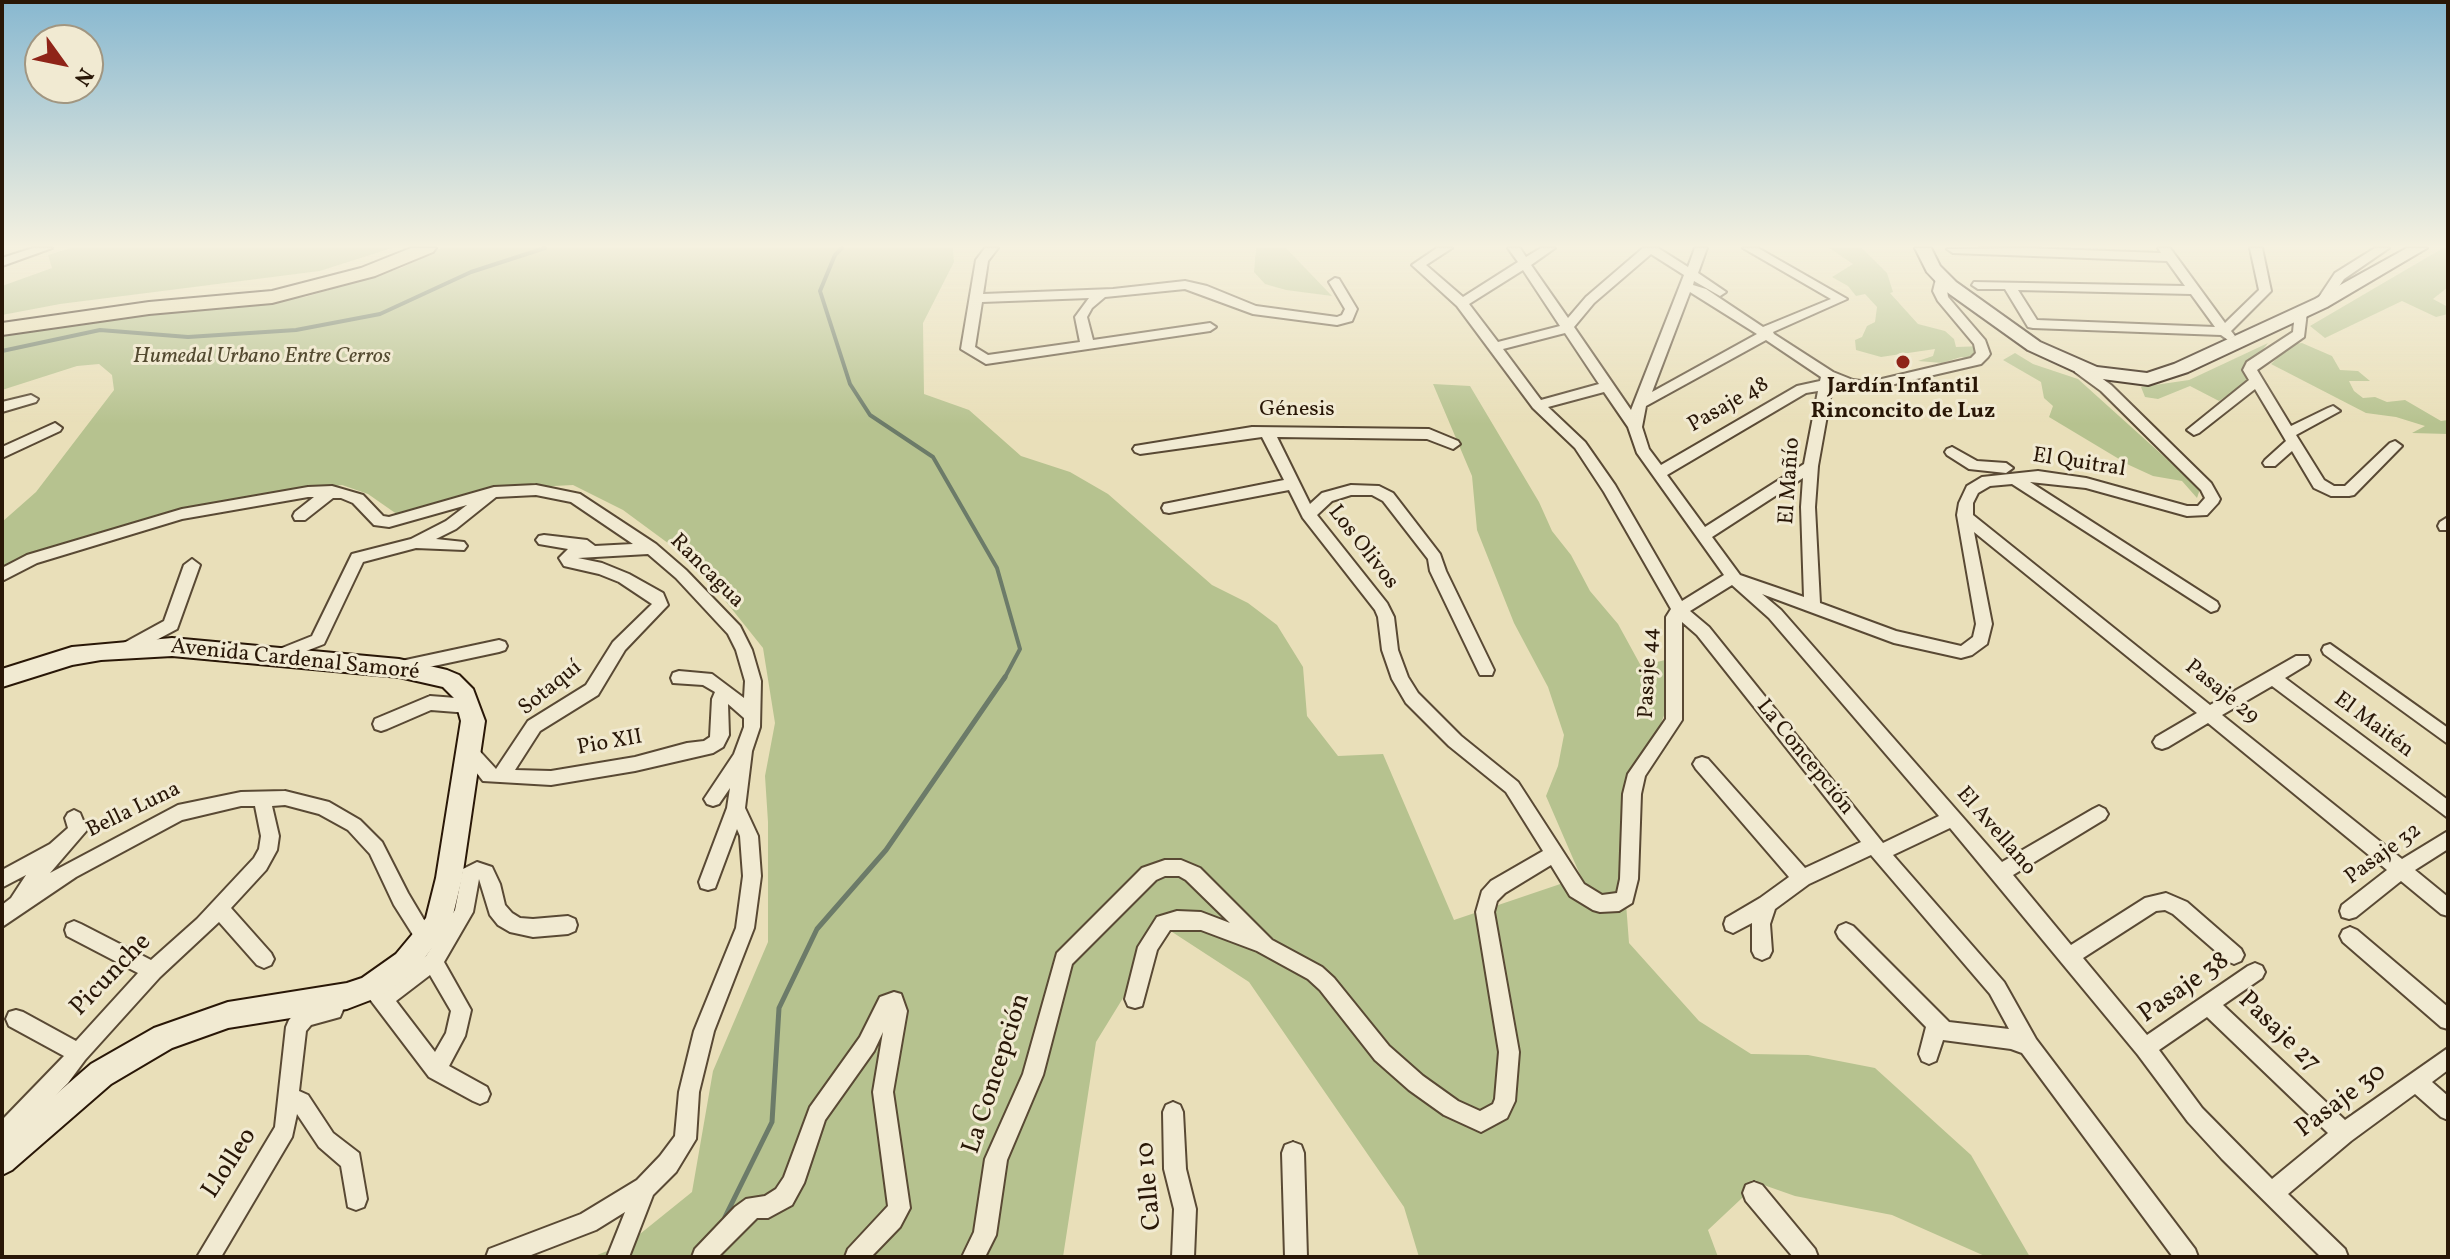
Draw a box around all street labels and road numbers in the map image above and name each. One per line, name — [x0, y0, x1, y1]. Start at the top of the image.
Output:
street label: Pasaje 48 — [1684, 372, 1774, 440]
street label: Génesis — [1259, 398, 1335, 424]
street label: El Mañío — [1775, 437, 1807, 525]
street label: El Quitral — [2031, 444, 2127, 484]
street label: Los Olivos — [1321, 501, 1403, 595]
street label: Rancagua — [663, 529, 749, 615]
street label: Pasaje 44 — [1634, 627, 1666, 719]
street label: Avenida Cardenal Samoré — [169, 635, 421, 687]
street label: Pasaje 29 — [2178, 655, 2264, 731]
street label: Sotaquí — [514, 656, 588, 722]
street label: El Maitén — [2328, 687, 2418, 765]
street label: La Concepción — [1749, 695, 1859, 821]
street label: Pio XII — [575, 725, 645, 763]
street label: Bella Luna — [83, 777, 185, 845]
street label: El Avellano — [1949, 782, 2041, 882]
street label: Pasaje 32 — [2341, 818, 2427, 892]
street label: Picunche — [65, 928, 159, 1024]
street label: Pasaje 38 — [2134, 947, 2236, 1031]
street label: Pasaje 27 — [2230, 986, 2326, 1080]
street label: La Concepción — [957, 990, 1039, 1158]
street label: Pasaje 30 — [2291, 1058, 2393, 1146]
street label: Llolleo — [197, 1123, 265, 1205]
street label: Calle 10 — [1132, 1140, 1170, 1232]

